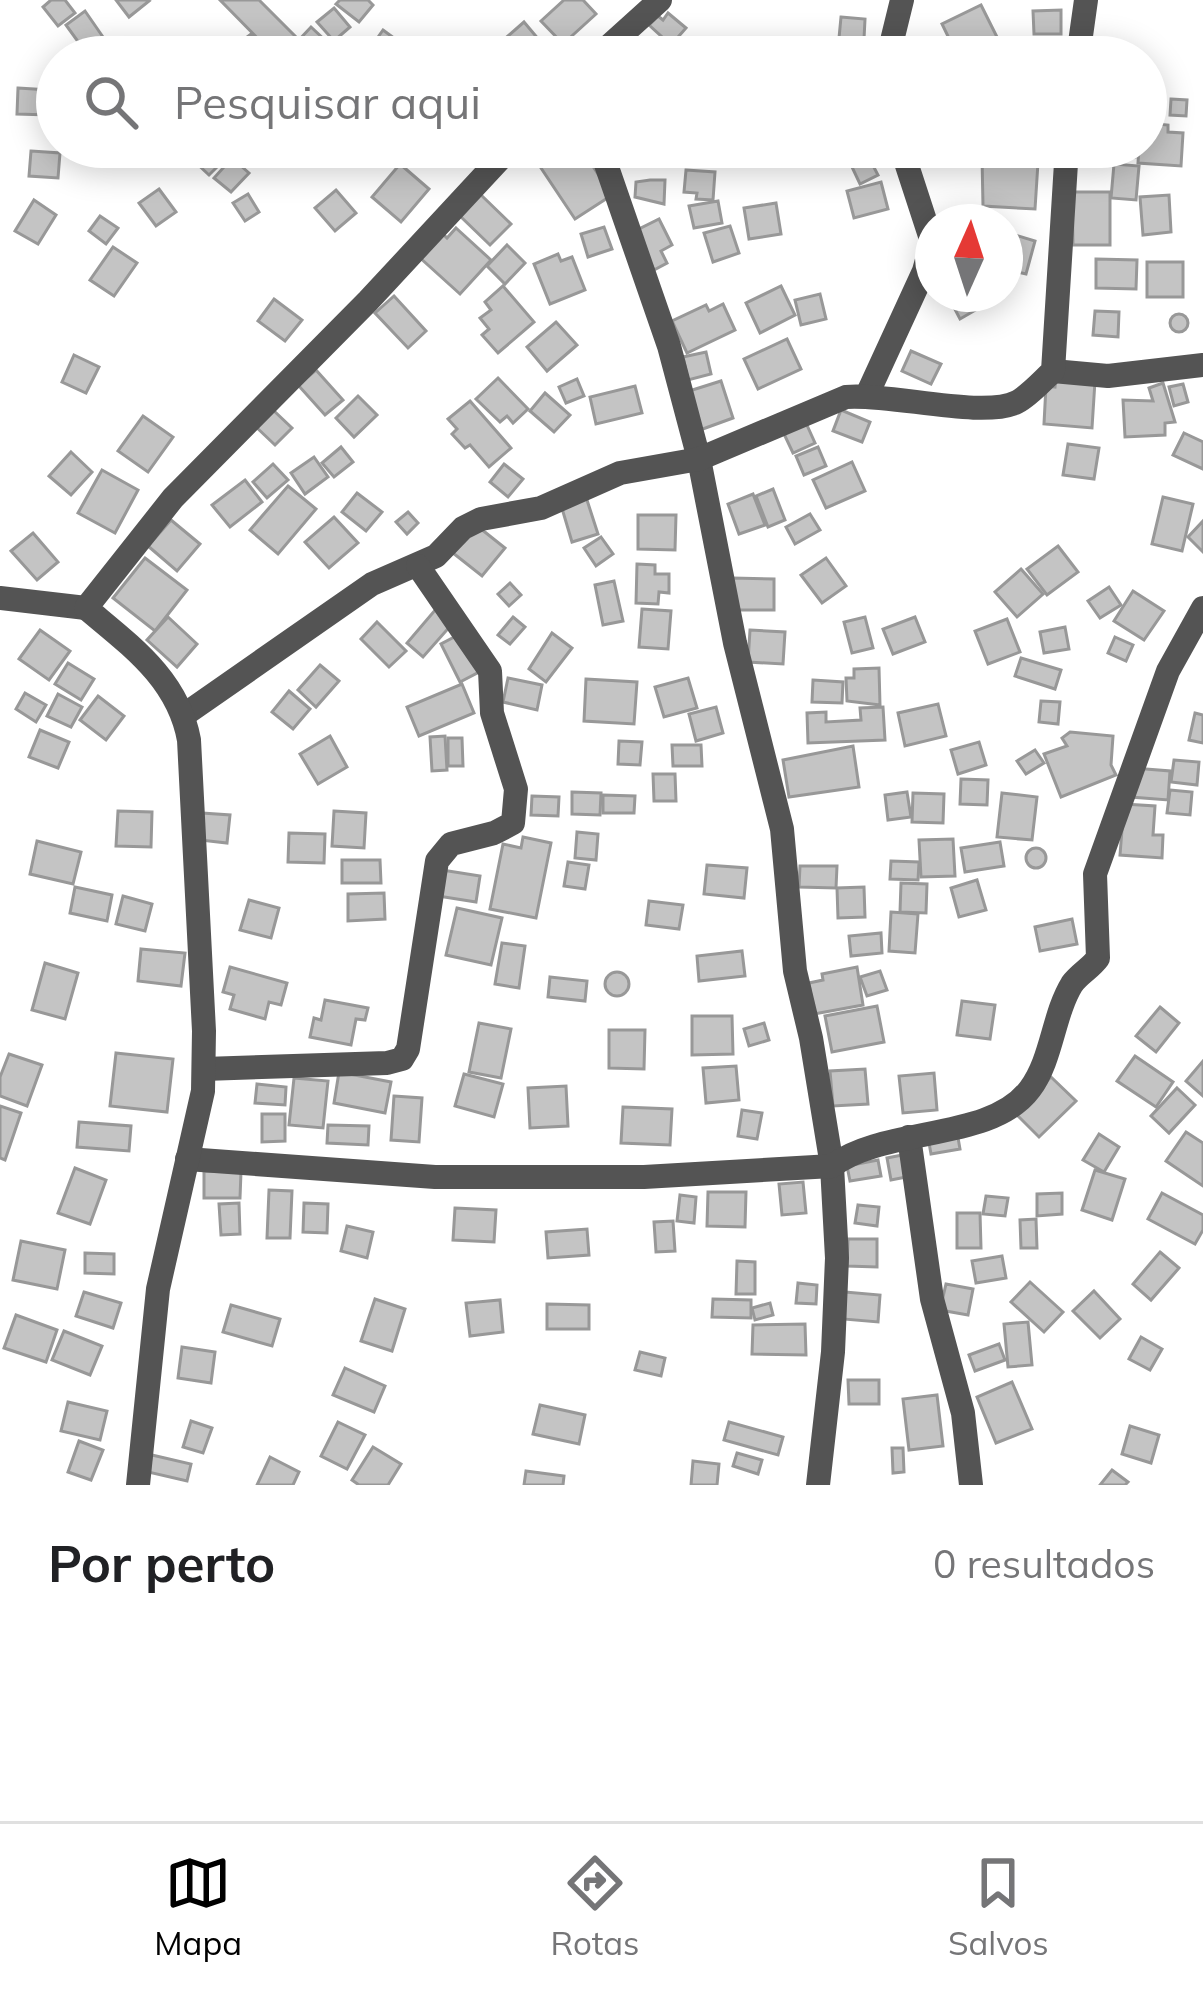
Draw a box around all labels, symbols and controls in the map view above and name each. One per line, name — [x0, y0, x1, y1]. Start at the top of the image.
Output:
search box — [36, 36, 1167, 168]
icon: search — [78, 69, 144, 135]
text: Pesquisar aqui — [174, 74, 481, 130]
north arrow — [915, 204, 1023, 312]
text: Por perto — [48, 1531, 275, 1595]
text: 0 resultados — [933, 1539, 1155, 1588]
tab: Mapa — [154, 1850, 242, 1963]
tab: Rotas — [551, 1850, 639, 1963]
tab: Salvos — [948, 1850, 1049, 1963]

